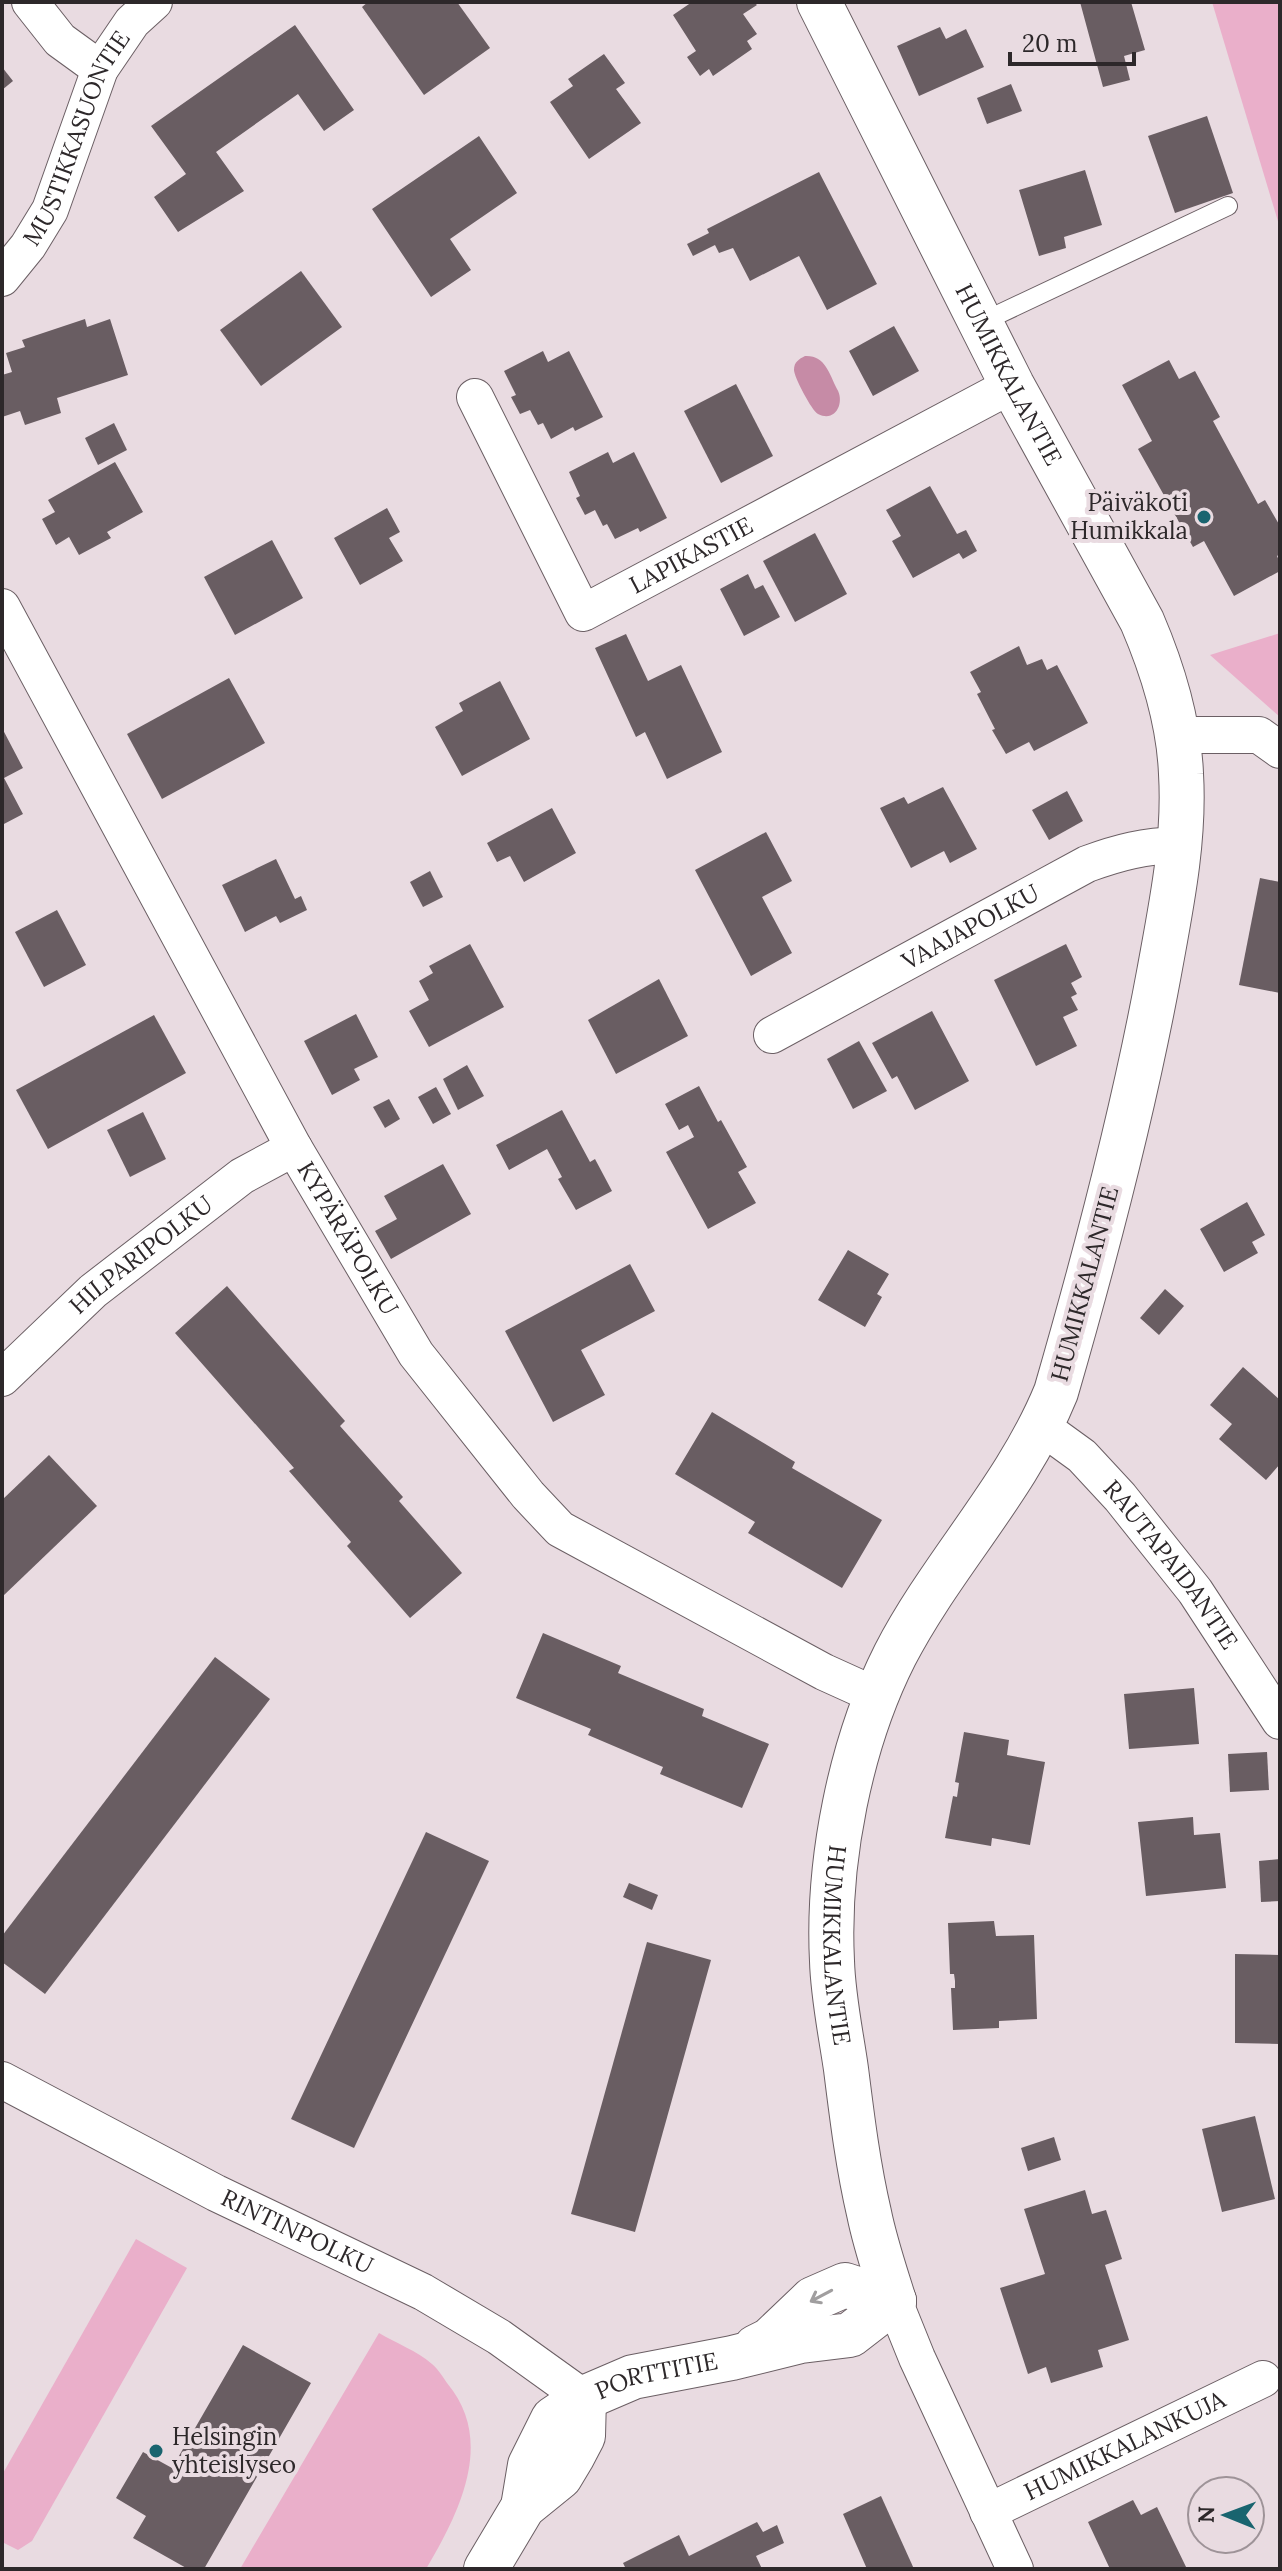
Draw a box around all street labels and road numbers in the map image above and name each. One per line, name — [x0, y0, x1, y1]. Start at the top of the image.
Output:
street label: MUSTIKKASUONTIE — [16, 24, 137, 251]
street label: HUMIKKALANTIE — [949, 278, 1069, 471]
street label: LAPIKASTIE — [624, 510, 758, 600]
street label: VAAJAPOLKU — [895, 877, 1045, 977]
street label: KYPÄRÄPOLKU — [291, 1156, 406, 1321]
street label: HUMIKKALANTIE — [1044, 1183, 1125, 1385]
street label: HILPARIPOLKU — [62, 1188, 219, 1321]
street label: RAUTAPAIDANTIE — [1097, 1473, 1245, 1655]
street label: HUMIKKALANTIE — [816, 1843, 858, 2047]
street label: RINTINPOLKU — [216, 2182, 378, 2281]
street label: PORTTITIE — [590, 2345, 720, 2406]
street label: HUMIKKALANKUJA — [1019, 2383, 1231, 2507]

